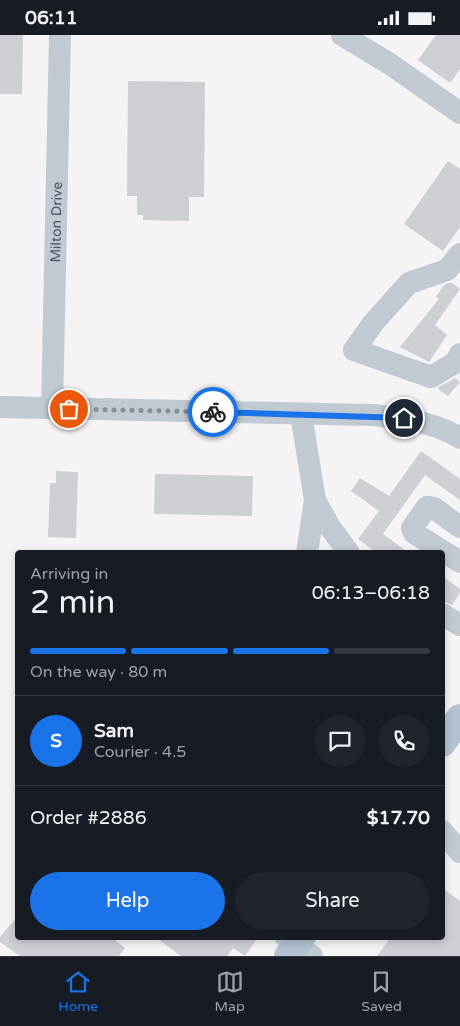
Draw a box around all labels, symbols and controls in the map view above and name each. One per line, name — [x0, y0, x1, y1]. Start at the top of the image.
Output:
text: 06:11 — [25, 7, 78, 29]
street label: Milton Drive — [47, 181, 66, 263]
courier — [188, 387, 238, 437]
pin — [48, 388, 90, 430]
icon: bag — [55, 395, 83, 423]
pin — [383, 397, 425, 439]
icon: bike — [199, 398, 227, 426]
icon: home — [390, 404, 418, 432]
text: Arriving in — [30, 564, 108, 584]
text: 06:13–06:18 — [312, 582, 430, 604]
text: 2 min — [30, 584, 115, 622]
text: On the way · 80 m — [30, 662, 167, 682]
button: chat — [314, 715, 366, 767]
button: phone — [378, 715, 430, 767]
text: Sam — [94, 720, 134, 742]
text: S — [50, 730, 62, 752]
text: Courier · 4.5 — [94, 742, 186, 762]
text: Order #2886 — [30, 807, 147, 829]
text: $17.70 — [367, 807, 430, 829]
button: Help — [30, 872, 225, 930]
button: Share — [235, 872, 430, 930]
tab: Home — [58, 968, 98, 1015]
tab: Map — [214, 968, 245, 1015]
tab: Saved — [361, 968, 402, 1015]

